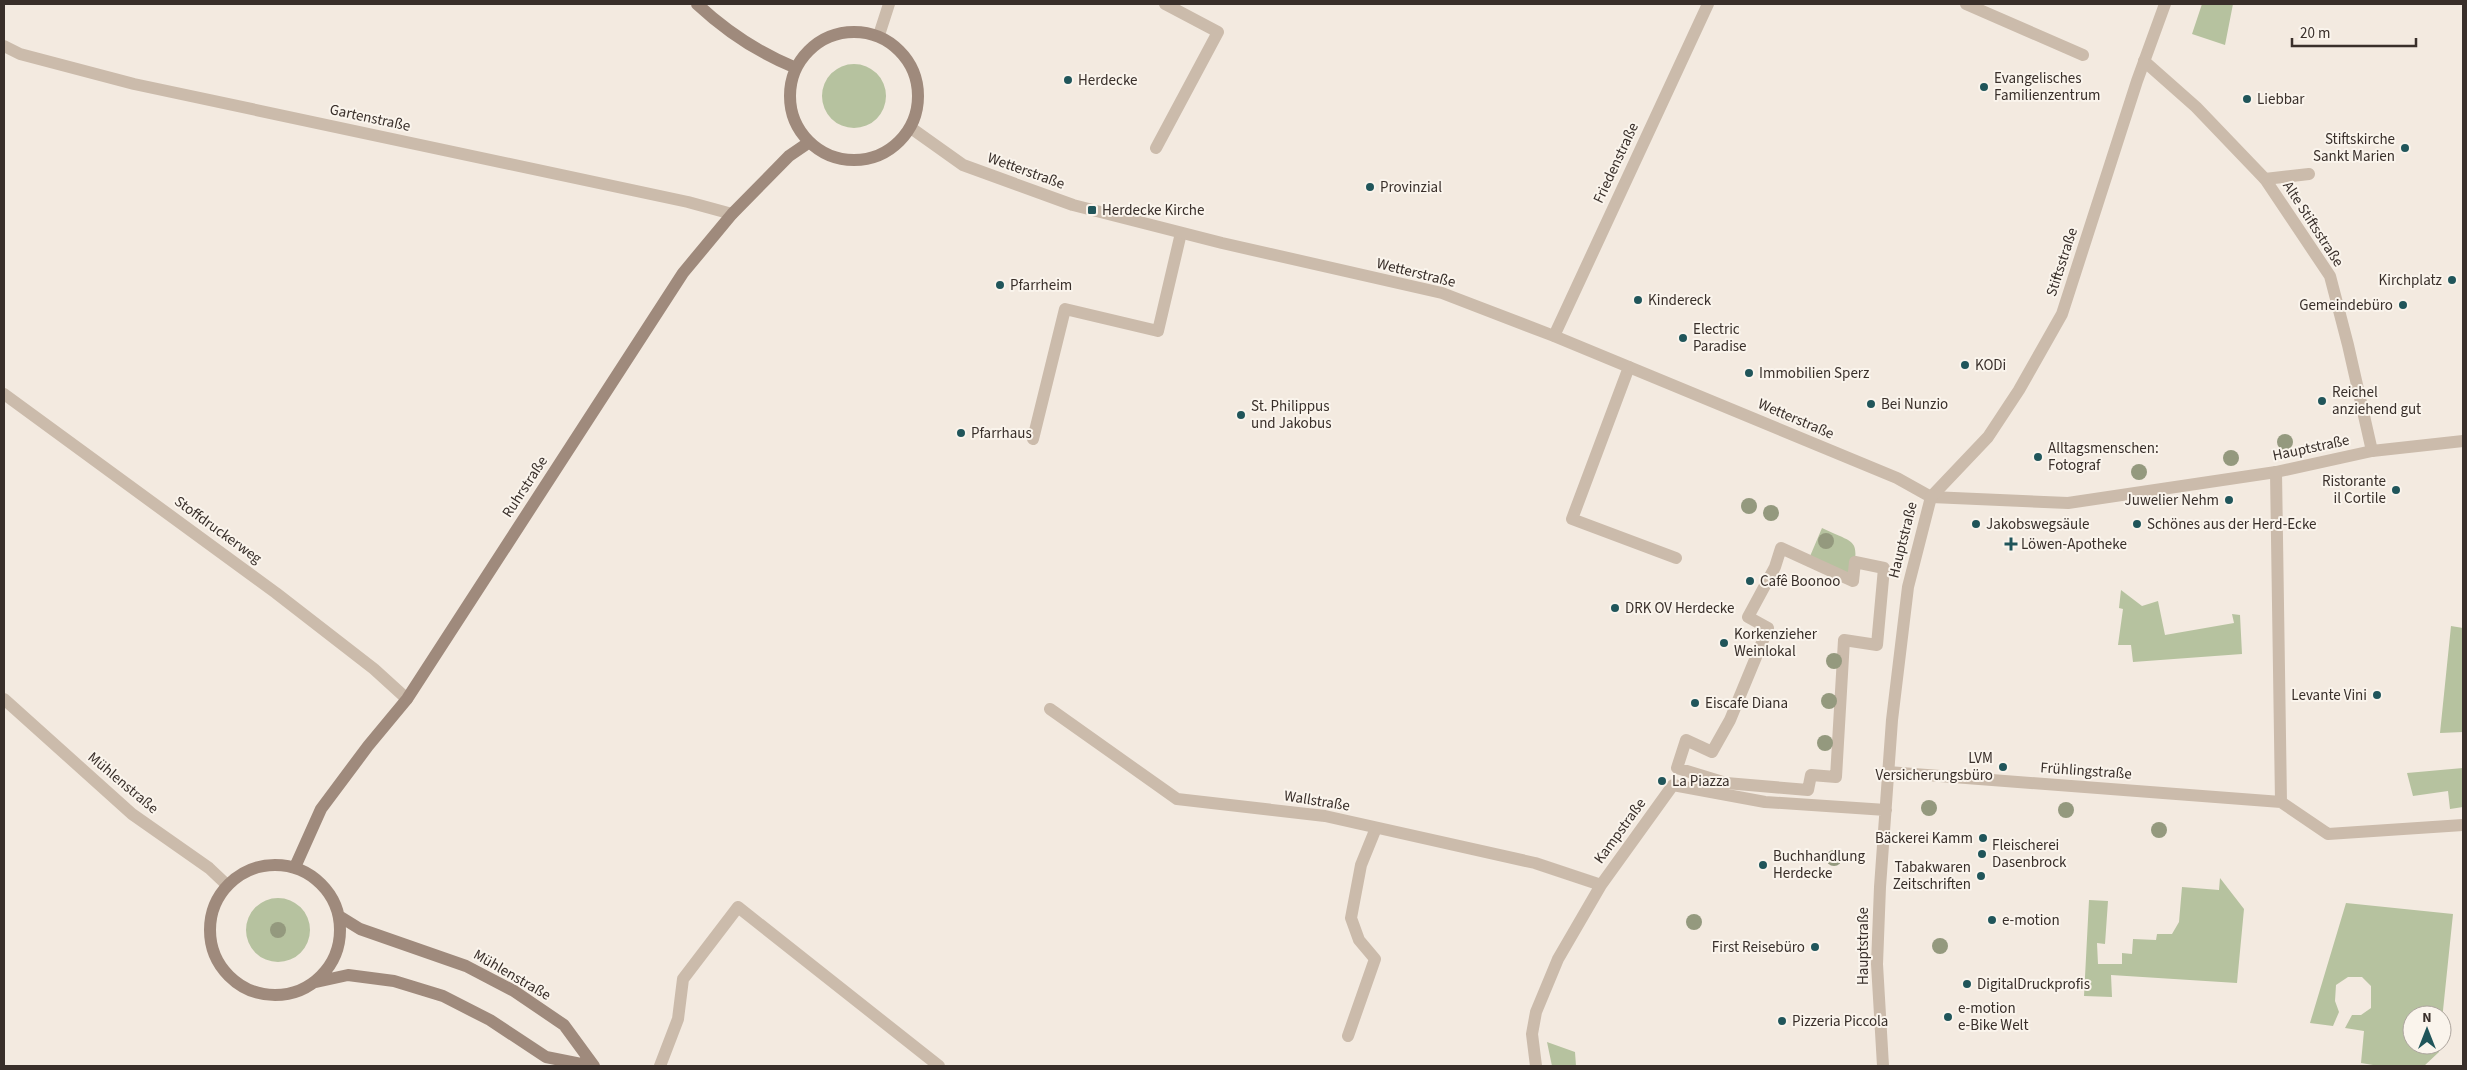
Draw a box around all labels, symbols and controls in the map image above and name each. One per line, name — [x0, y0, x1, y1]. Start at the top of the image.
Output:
scale bar — [2292, 15, 2416, 47]
text: 20 m — [2300, 23, 2330, 44]
place label: Evangelisches Familienzentrum — [1994, 68, 2101, 106]
place label: Herdecke — [1078, 70, 1137, 91]
marker: Herdecke — [1062, 74, 1074, 86]
marker: Evangelisches Familienzentrum — [1978, 81, 1990, 93]
place label: Liebbar — [2257, 89, 2305, 110]
marker: Liebbar — [2241, 93, 2253, 105]
street label: Gartenstraße — [328, 99, 412, 137]
street label: Friedenstraße — [1588, 119, 1644, 207]
place label: Stiftskirche Sankt Marien — [2313, 129, 2395, 167]
marker: Stiftskirche Sankt Marien — [2399, 142, 2411, 154]
street label: Wetterstraße — [984, 147, 1068, 195]
place label: Provinzial — [1380, 177, 1442, 198]
street label: Alte Stiftsstraße — [2277, 177, 2349, 271]
marker: Provinzial — [1364, 181, 1376, 193]
place label: Herdecke Kirche — [1102, 200, 1204, 221]
marker: Herdecke Kirche — [1086, 204, 1098, 216]
street label: Stiftsstraße — [2041, 225, 2083, 299]
street label: Wetterstraße — [1374, 253, 1458, 293]
place label: Kirchplatz — [2379, 270, 2442, 291]
marker: Kirchplatz — [2446, 274, 2458, 286]
place label: Pfarrheim — [1010, 275, 1072, 296]
marker: Pfarrheim — [994, 279, 1006, 291]
place label: Kindereck — [1648, 290, 1712, 311]
marker: Kindereck — [1632, 294, 1644, 306]
place label: Gemeindebüro — [2299, 295, 2393, 316]
marker: Gemeindebüro — [2397, 299, 2409, 311]
place label: Electric Paradise — [1693, 319, 1747, 357]
marker: Electric Paradise — [1677, 332, 1689, 344]
place label: KODi — [1975, 355, 2006, 376]
marker: KODi — [1959, 359, 1971, 371]
place label: Immobilien Sperz — [1759, 363, 1869, 384]
marker: Immobilien Sperz — [1743, 367, 1755, 379]
place label: Reichel anziehend gut — [2332, 382, 2421, 420]
street label: Wetterstraße — [1755, 394, 1837, 444]
place label: Bei Nunzio — [1881, 394, 1948, 415]
marker: Reichel anziehend gut — [2316, 395, 2328, 407]
place label: St. Philippus und Jakobus — [1251, 396, 1331, 434]
marker: Bei Nunzio — [1865, 398, 1877, 410]
marker: St. Philippus und Jakobus — [1235, 409, 1247, 421]
place label: Pfarrhaus — [971, 423, 1032, 444]
marker: Pfarrhaus — [955, 427, 967, 439]
street label: Hauptstraße — [2271, 430, 2351, 466]
place label: Alltagsmenschen: Fotograf — [2048, 438, 2159, 476]
marker: Alltagsmenschen: Fotograf — [2032, 451, 2044, 463]
street label: Ruhrstraße — [497, 452, 553, 522]
place label: Ristorante il Cortile — [2322, 471, 2386, 509]
marker: Ristorante il Cortile — [2390, 484, 2402, 496]
place label: Juwelier Nehm — [2125, 490, 2219, 511]
street label: Stoffdruckerweg — [170, 491, 266, 569]
marker: Juwelier Nehm — [2223, 494, 2235, 506]
street label: Hauptstraße — [1883, 500, 1923, 580]
place label: Jakobswegsäule — [1986, 514, 2089, 535]
place label: Schönes aus der Herd-Ecke — [2147, 514, 2317, 535]
marker: Jakobswegsäule — [1970, 518, 1982, 530]
marker: Schönes aus der Herd-Ecke — [2131, 518, 2143, 530]
place label: Löwen-Apotheke — [2021, 534, 2127, 555]
marker: Löwen-Apotheke — [2005, 538, 2017, 550]
place label: Cafê Boonoo — [1760, 571, 1840, 592]
marker: Cafê Boonoo — [1744, 575, 1756, 587]
place label: DRK OV Herdecke — [1625, 598, 1734, 619]
marker: DRK OV Herdecke — [1609, 602, 1621, 614]
place label: Korkenzieher Weinlokal — [1734, 624, 1818, 662]
marker: Korkenzieher Weinlokal — [1718, 637, 1730, 649]
place label: Levante Vini — [2291, 685, 2367, 706]
marker: Levante Vini — [2371, 689, 2383, 701]
place label: Eiscafe Diana — [1705, 693, 1788, 714]
marker: Eiscafe Diana — [1689, 697, 1701, 709]
street label: Mühlenstraße — [83, 747, 163, 819]
place label: LVM Versicherungsbüro — [1875, 748, 1993, 786]
street label: Frühlingstraße — [2040, 757, 2132, 785]
marker: LVM Versicherungsbüro — [1997, 761, 2009, 773]
place label: La Piazza — [1672, 771, 1730, 792]
marker: La Piazza — [1656, 775, 1668, 787]
street label: Wallstraße — [1283, 785, 1351, 817]
street label: Kampstraße — [1589, 794, 1651, 868]
place label: Bäckerei Kamm — [1875, 828, 1973, 849]
marker: Bäckerei Kamm — [1977, 832, 1989, 844]
place label: Fleischerei Dasenbrock — [1992, 835, 2067, 873]
place label: Buchhandlung Herdecke — [1773, 846, 1865, 884]
marker: Fleischerei Dasenbrock — [1976, 848, 1988, 860]
place label: Tabakwaren Zeitschriften — [1893, 857, 1971, 895]
marker: Buchhandlung Herdecke — [1757, 859, 1769, 871]
marker: Tabakwaren Zeitschriften — [1975, 870, 1987, 882]
street label: Hauptstraße — [1853, 907, 1874, 985]
place label: e-motion — [2002, 910, 2060, 931]
marker: e-motion — [1986, 914, 1998, 926]
place label: First Reisebüro — [1712, 937, 1805, 958]
marker: First Reisebüro — [1809, 941, 1821, 953]
street label: Mühlenstraße — [469, 944, 555, 1006]
place label: DigitalDruckprofis — [1977, 974, 2090, 995]
marker: DigitalDruckprofis — [1961, 978, 1973, 990]
place label: e-motion e-Bike Welt — [1958, 998, 2028, 1036]
north arrow — [2402, 1005, 2452, 1055]
text: N — [2422, 1008, 2432, 1028]
place label: Pizzeria Piccola — [1792, 1011, 1888, 1032]
marker: e-motion e-Bike Welt — [1942, 1011, 1954, 1023]
marker: Pizzeria Piccola — [1776, 1015, 1788, 1027]

